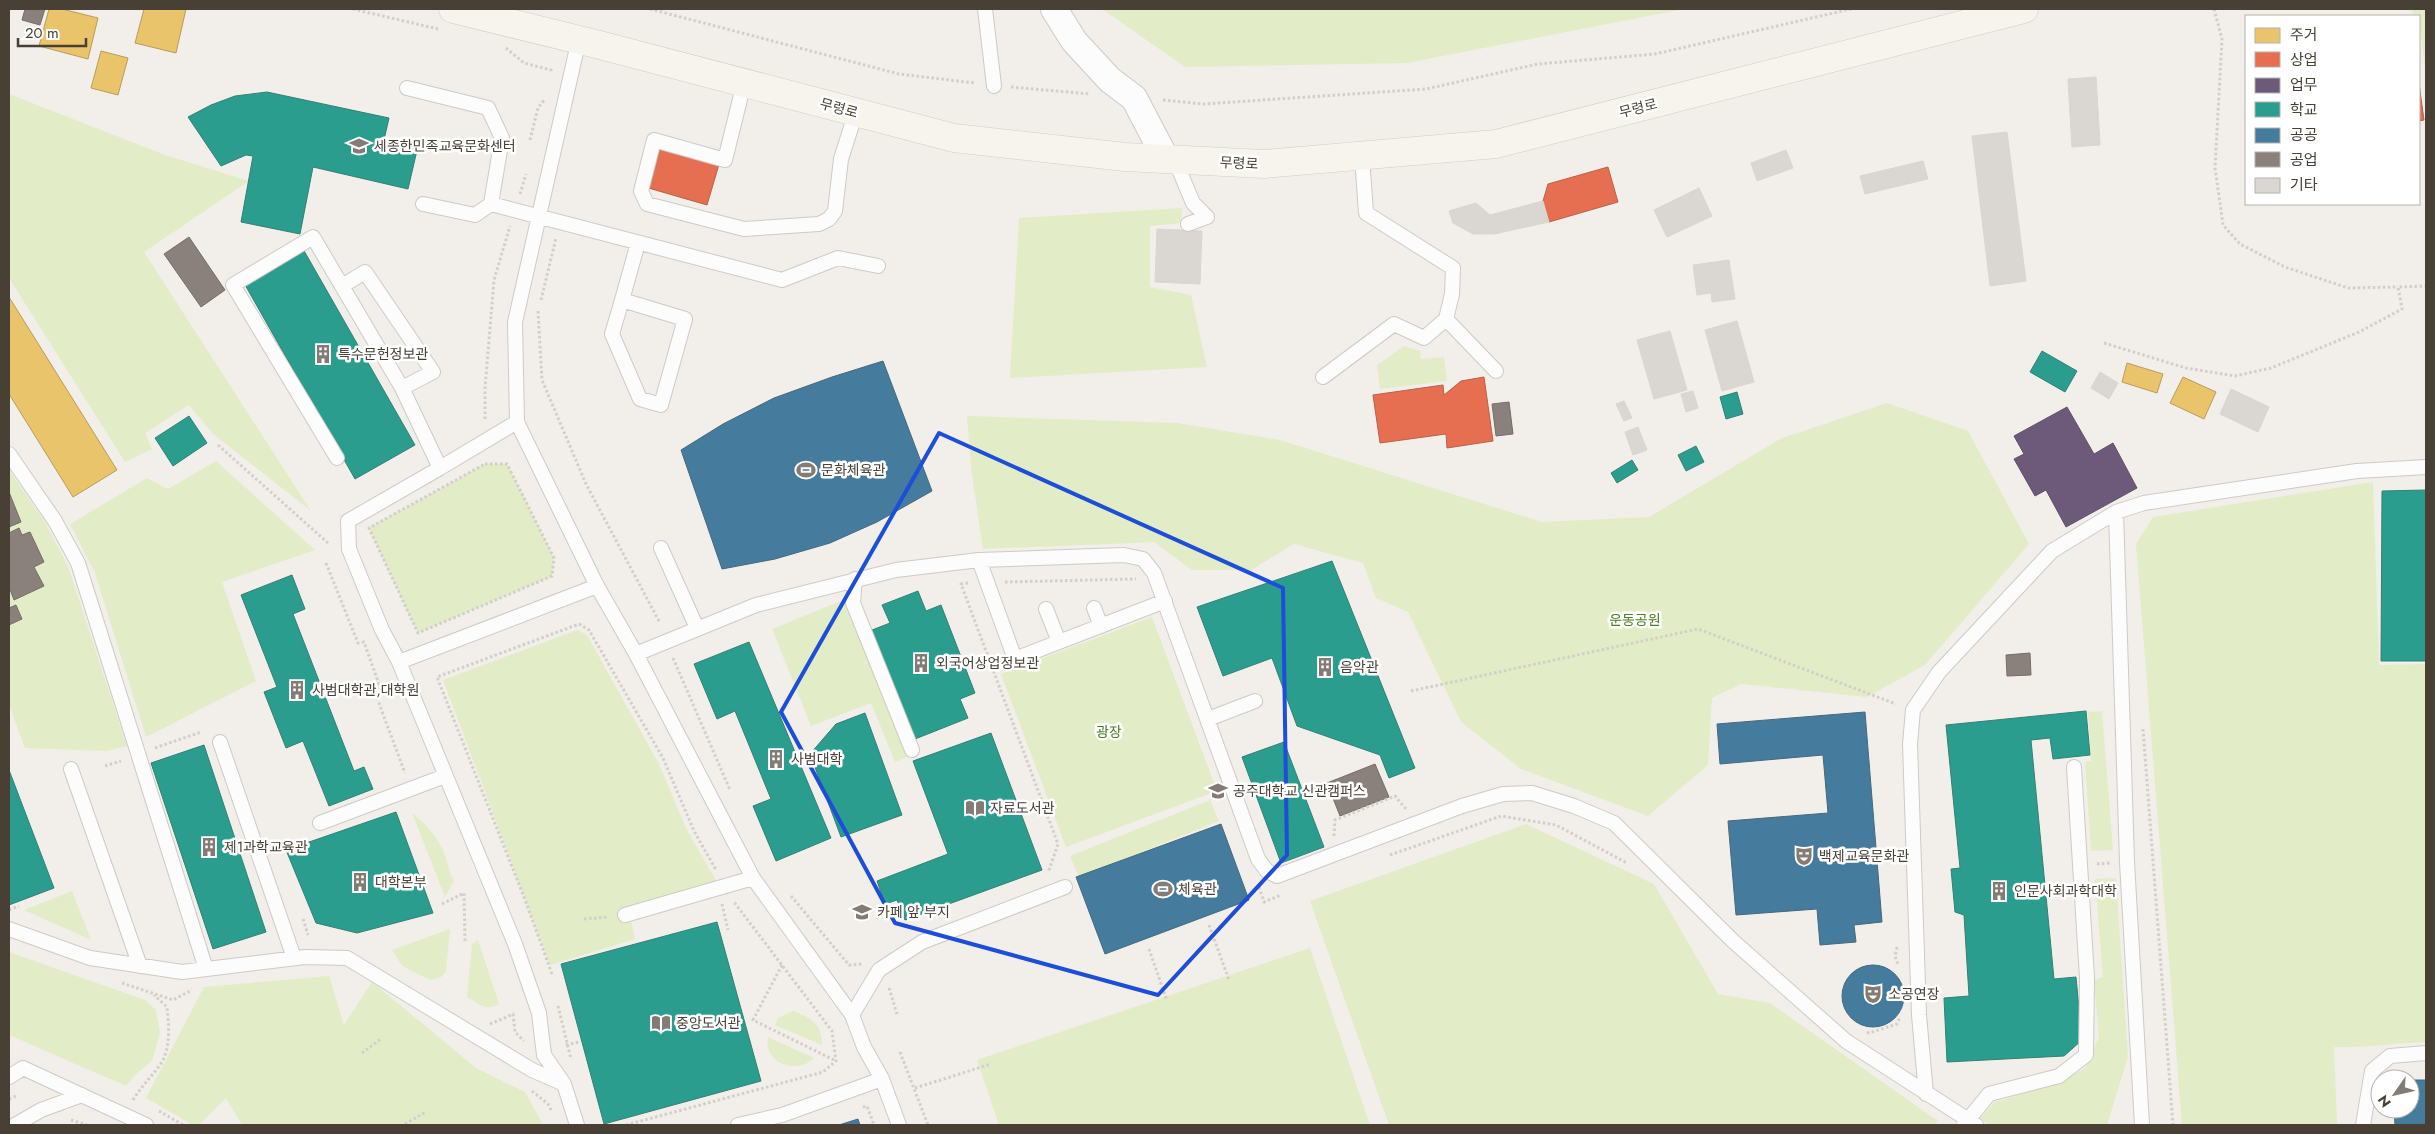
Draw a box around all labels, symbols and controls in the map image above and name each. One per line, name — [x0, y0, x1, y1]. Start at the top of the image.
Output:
scale bar — [18, 15, 85, 47]
legend — [2245, 15, 2420, 205]
text: 20 m — [25, 22, 59, 44]
text: 주거 — [2290, 24, 2318, 46]
text: 상업 — [2290, 49, 2318, 71]
text: 업무 — [2290, 74, 2318, 96]
street label: 무령로 — [818, 93, 860, 123]
street label: 무령로 — [1617, 94, 1659, 122]
text: 학교 — [2290, 99, 2318, 121]
text: 공공 — [2290, 124, 2318, 146]
school or university icon: 세종한민족교육문화센터 — [348, 135, 370, 157]
place label: 세종한민족교육문화센터 — [374, 136, 516, 156]
text: 공업 — [2290, 149, 2318, 171]
street label: 무령로 — [1219, 152, 1259, 174]
text: 기타 — [2290, 174, 2318, 196]
building icon: 특수문헌정보관 — [312, 343, 334, 365]
place label: 특수문헌정보관 — [338, 344, 428, 364]
sports icon: 문화체육관 — [795, 459, 817, 481]
place label: 문화체육관 — [821, 460, 886, 480]
park label: 운동공원 — [1609, 610, 1661, 630]
building icon: 외국어상업정보관 — [910, 652, 932, 674]
place label: 외국어상업정보관 — [936, 653, 1039, 673]
building icon: 음악관 — [1314, 656, 1336, 678]
place label: 음악관 — [1340, 657, 1379, 677]
building icon: 사범대학관,대학원 — [286, 679, 308, 701]
place label: 사범대학관,대학원 — [312, 680, 419, 700]
park label: 광장 — [1096, 722, 1122, 742]
building icon: 사범대학 — [765, 748, 787, 770]
place label: 사범대학 — [791, 749, 843, 769]
school or university icon: 공주대학교 신관캠퍼스 — [1207, 780, 1229, 802]
place label: 공주대학교 신관캠퍼스 — [1233, 781, 1366, 801]
library icon: 자료도서관 — [964, 797, 986, 819]
place label: 자료도서관 — [990, 798, 1055, 818]
building icon: 제1과학교육관 — [198, 836, 220, 858]
place label: 제1과학교육관 — [224, 837, 308, 857]
theatre icon: 백제교육문화관 — [1793, 845, 1815, 867]
place label: 백제교육문화관 — [1819, 846, 1909, 866]
building icon: 대학본부 — [349, 871, 371, 893]
place label: 대학본부 — [375, 872, 427, 892]
sports icon: 체육관 — [1152, 878, 1174, 900]
place label: 체육관 — [1178, 879, 1217, 899]
building icon: 인문사회과학대학 — [1988, 880, 2010, 902]
place label: 인문사회과학대학 — [2014, 881, 2117, 901]
school or university icon: 카페 앞 부지 — [851, 901, 873, 923]
place label: 카페 앞 부지 — [877, 902, 950, 922]
theatre icon: 소공연장 — [1862, 983, 1884, 1005]
place label: 소공연장 — [1888, 984, 1940, 1004]
library icon: 중앙도서관 — [650, 1012, 672, 1034]
place label: 중앙도서관 — [676, 1013, 741, 1033]
north arrow — [2370, 1069, 2420, 1119]
text: N — [2373, 1091, 2396, 1111]

